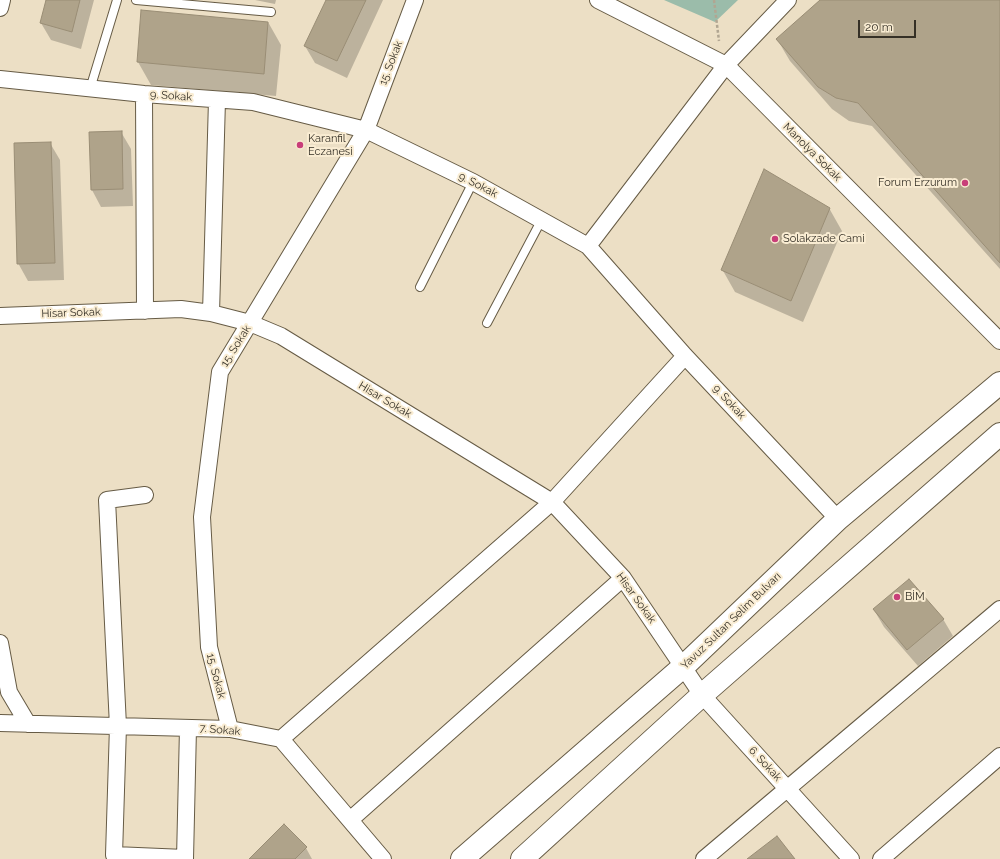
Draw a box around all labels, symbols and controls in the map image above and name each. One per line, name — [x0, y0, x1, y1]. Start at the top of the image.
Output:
scale bar — [860, 12, 918, 38]
text: 20 m — [865, 20, 893, 34]
street label: 15. Sokak — [377, 39, 405, 87]
street label: 9. Sokak — [149, 88, 193, 104]
street label: Manolya Sokak — [780, 120, 844, 184]
place label: Karanfil Eczanesi — [308, 132, 353, 158]
marker: Karanfil Eczanesi — [295, 140, 305, 150]
street label: 9. Sokak — [456, 170, 500, 200]
place label: Forum Erzurum — [878, 176, 957, 190]
marker: Forum Erzurum — [960, 178, 970, 188]
place label: Solakzade Cami — [783, 232, 865, 246]
marker: Solakzade Cami — [770, 234, 780, 244]
street label: Hisar Sokak — [41, 305, 101, 321]
street label: 15. Sokak — [218, 323, 254, 369]
street label: Hisar Sokak — [356, 379, 414, 421]
street label: 9. Sokak — [710, 382, 748, 422]
street label: Hisar Sokak — [613, 570, 659, 626]
street label: Yavuz Sultan Selim Bulvarı — [678, 570, 784, 672]
place label: BİM — [905, 590, 925, 604]
marker: BİM — [892, 592, 902, 602]
street label: 15. Sokak — [204, 652, 228, 700]
street label: 7. Sokak — [199, 722, 241, 738]
street label: 6. Sokak — [746, 744, 784, 784]

